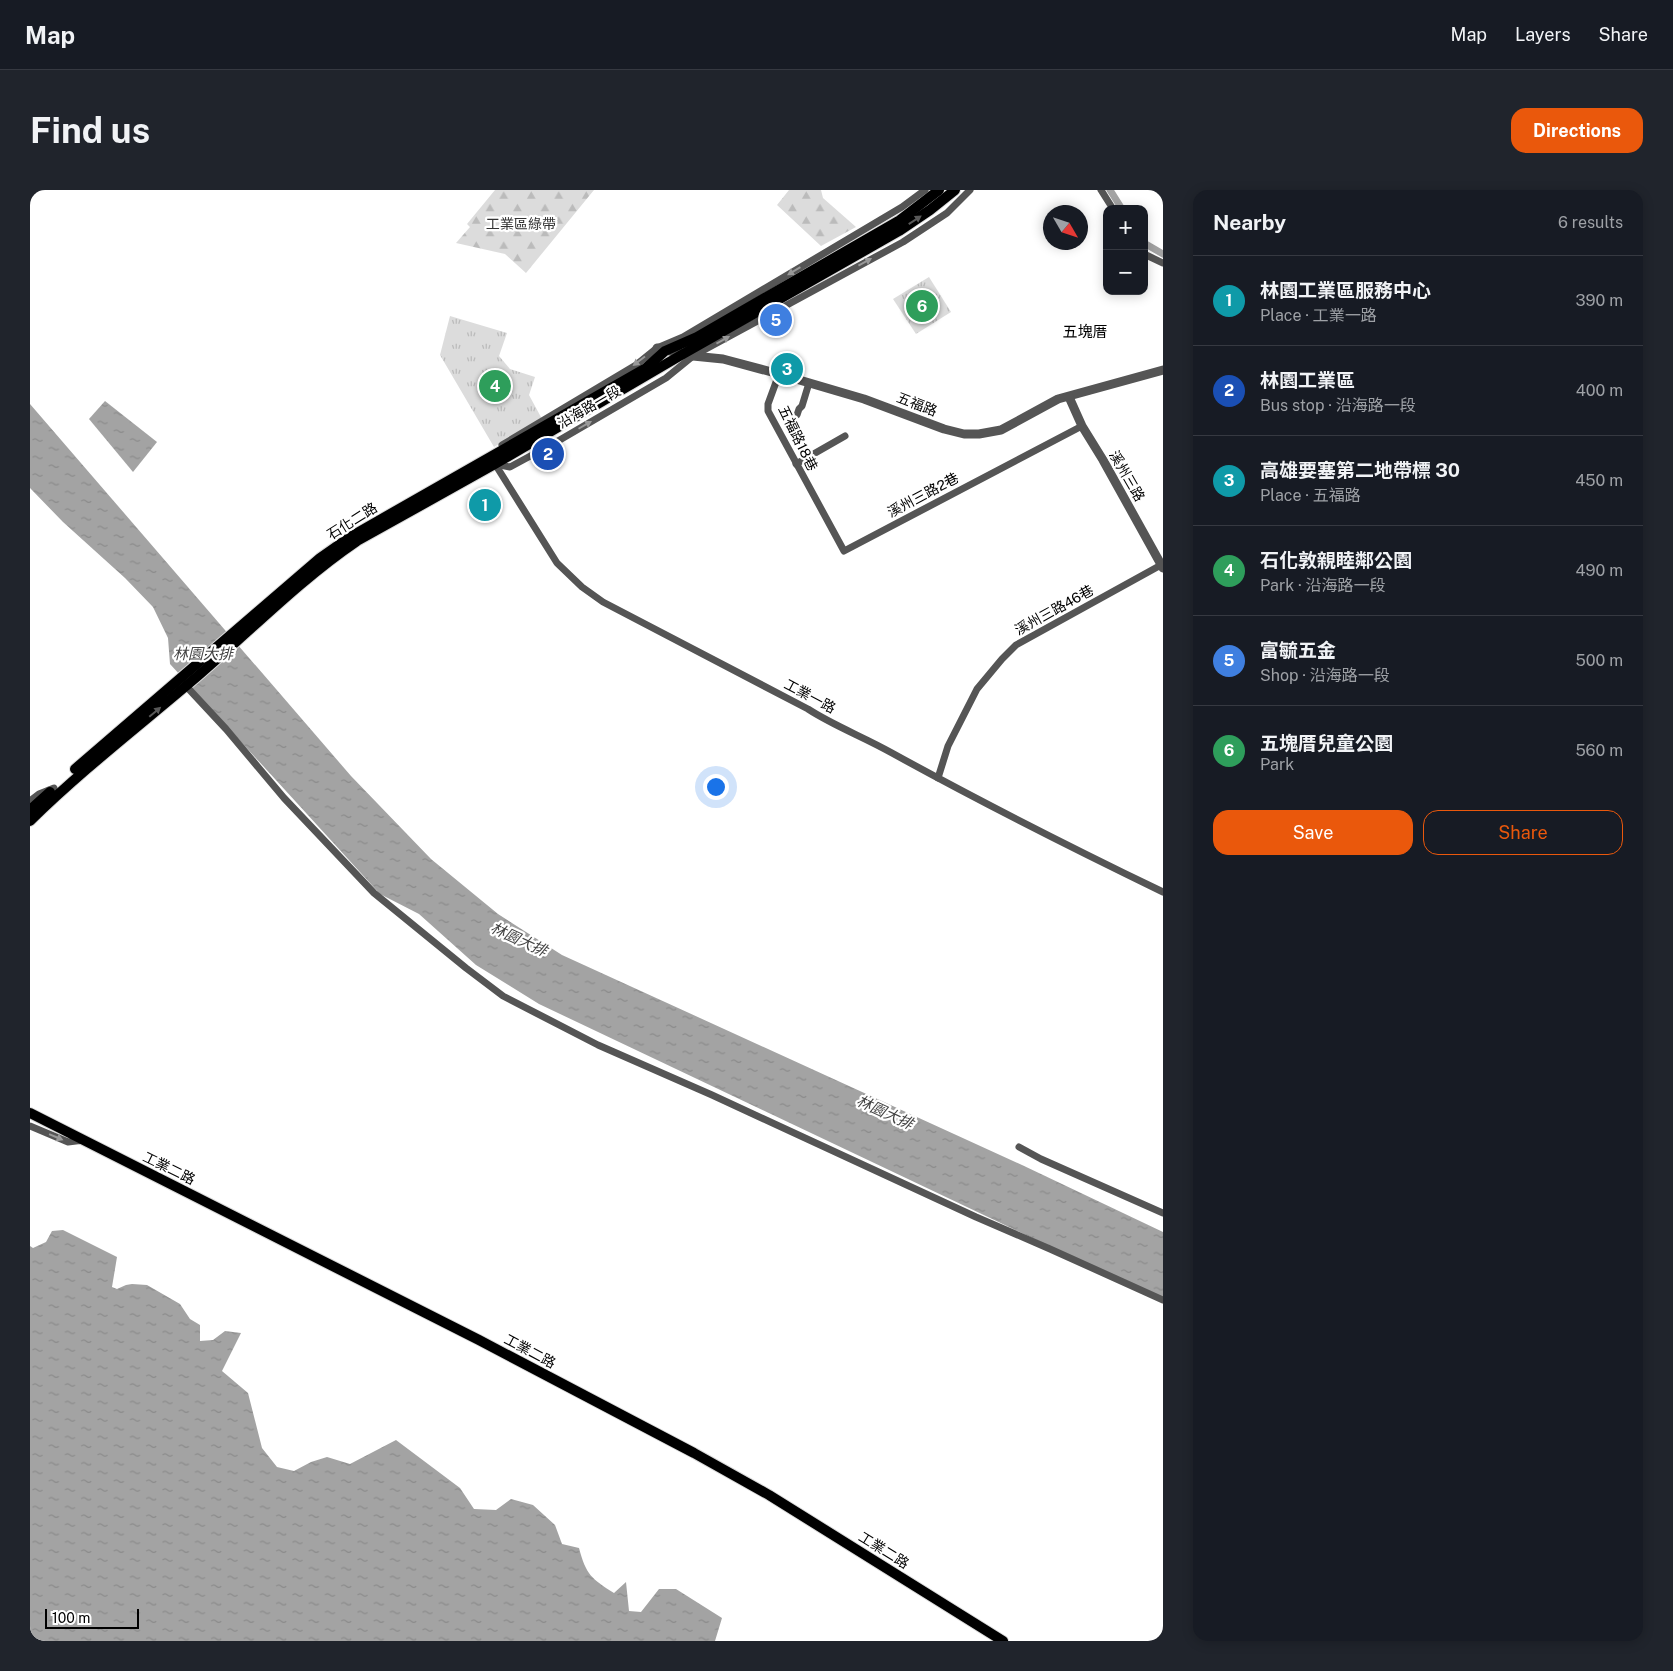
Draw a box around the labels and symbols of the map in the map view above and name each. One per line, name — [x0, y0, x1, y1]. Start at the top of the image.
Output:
north arrow — [1043, 205, 1088, 250]
one-way arrow — [909, 215, 922, 225]
park label: 工業區綠帶 — [486, 216, 556, 232]
one-way arrow — [858, 258, 873, 266]
one-way arrow — [788, 266, 801, 275]
pin: 6 — [906, 287, 938, 325]
pin: 5 — [760, 301, 792, 339]
district label: 五塊厝 — [1062, 323, 1108, 340]
one-way arrow — [715, 336, 730, 344]
pin: 3 — [771, 350, 803, 388]
one-way arrow — [633, 356, 646, 367]
pin: 4 — [479, 367, 511, 405]
street label: 沿海路一段 — [555, 383, 623, 431]
street label: 五福路 — [895, 389, 939, 419]
street label: 五福路18巷 — [775, 403, 821, 473]
one-way arrow — [578, 421, 591, 430]
pin: 2 — [532, 435, 564, 473]
street label: 溪州三路 — [1106, 448, 1148, 504]
street label: 溪州三路2巷 — [885, 470, 961, 520]
pin: 1 — [469, 486, 501, 524]
street label: 石化二路 — [324, 499, 380, 543]
street label: 溪州三路46巷 — [1012, 582, 1096, 638]
water label: 林園大排 — [173, 645, 235, 662]
street label: 工業一路 — [782, 676, 838, 716]
one-way arrow — [148, 707, 161, 718]
your location — [703, 774, 729, 800]
water label: 林園大排 — [488, 919, 552, 960]
water label: 林園大排 — [854, 1092, 918, 1133]
one-way arrow — [49, 1134, 64, 1142]
street label: 工業二路 — [140, 1149, 198, 1187]
street label: 工業二路 — [502, 1331, 558, 1371]
street label: 工業二路 — [856, 1528, 912, 1572]
scale bar — [45, 1606, 139, 1629]

